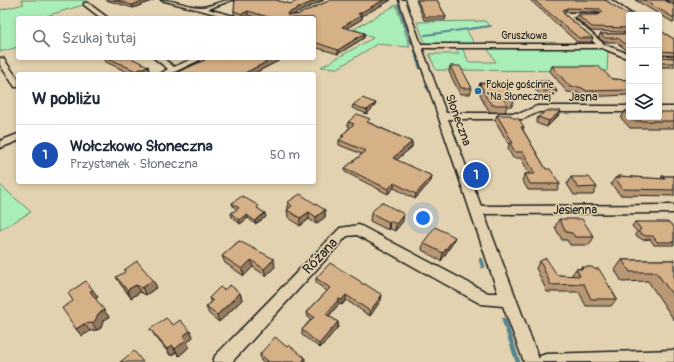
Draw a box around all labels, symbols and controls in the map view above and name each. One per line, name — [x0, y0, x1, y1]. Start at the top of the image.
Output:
map controls — [626, 12, 662, 120]
button: + — [626, 12, 662, 48]
search box — [16, 16, 316, 60]
icon: search — [30, 27, 52, 49]
text: Szukaj tutaj — [62, 29, 136, 48]
street label: Gruszkowa — [501, 30, 547, 42]
button: − — [626, 48, 662, 84]
place label: Pokoje gościnne "Na Słonecznej" — [486, 79, 555, 103]
button: layers — [626, 84, 662, 120]
marker: Pokoje gościnne "Na Słonecznej" — [473, 86, 483, 96]
text: W pobliżu — [32, 88, 100, 109]
street label: Jasna — [568, 90, 598, 105]
street label: Słoneczna — [442, 92, 474, 148]
text: Wołczkowo Słoneczna — [70, 137, 213, 156]
text: 1 — [42, 147, 48, 163]
text: 50 m — [270, 147, 300, 163]
text: Przystanek · Słoneczna — [70, 156, 198, 172]
pin: 1 — [463, 160, 489, 190]
street label: Jesienna — [553, 203, 597, 218]
your location — [413, 208, 433, 228]
street label: Różana — [299, 234, 341, 278]

